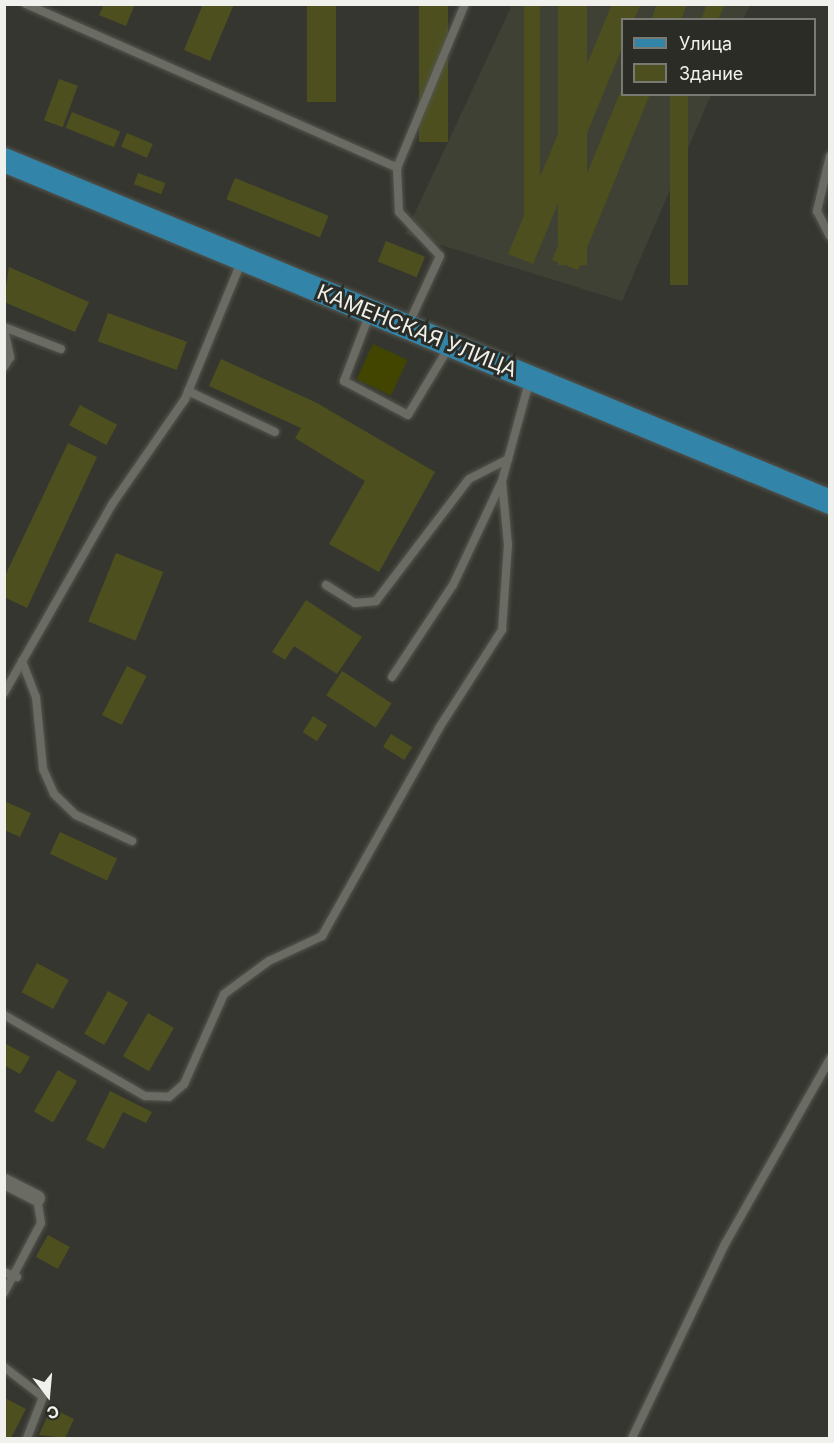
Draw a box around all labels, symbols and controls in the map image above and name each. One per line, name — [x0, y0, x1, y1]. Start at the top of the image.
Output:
legend — [621, 18, 816, 96]
text: Улица — [679, 33, 732, 54]
text: Здание — [679, 63, 743, 84]
street label: КАМЕНСКАЯ УЛИЦА — [313, 279, 521, 383]
north arrow — [18, 1365, 78, 1425]
text: С — [45, 1401, 61, 1424]

